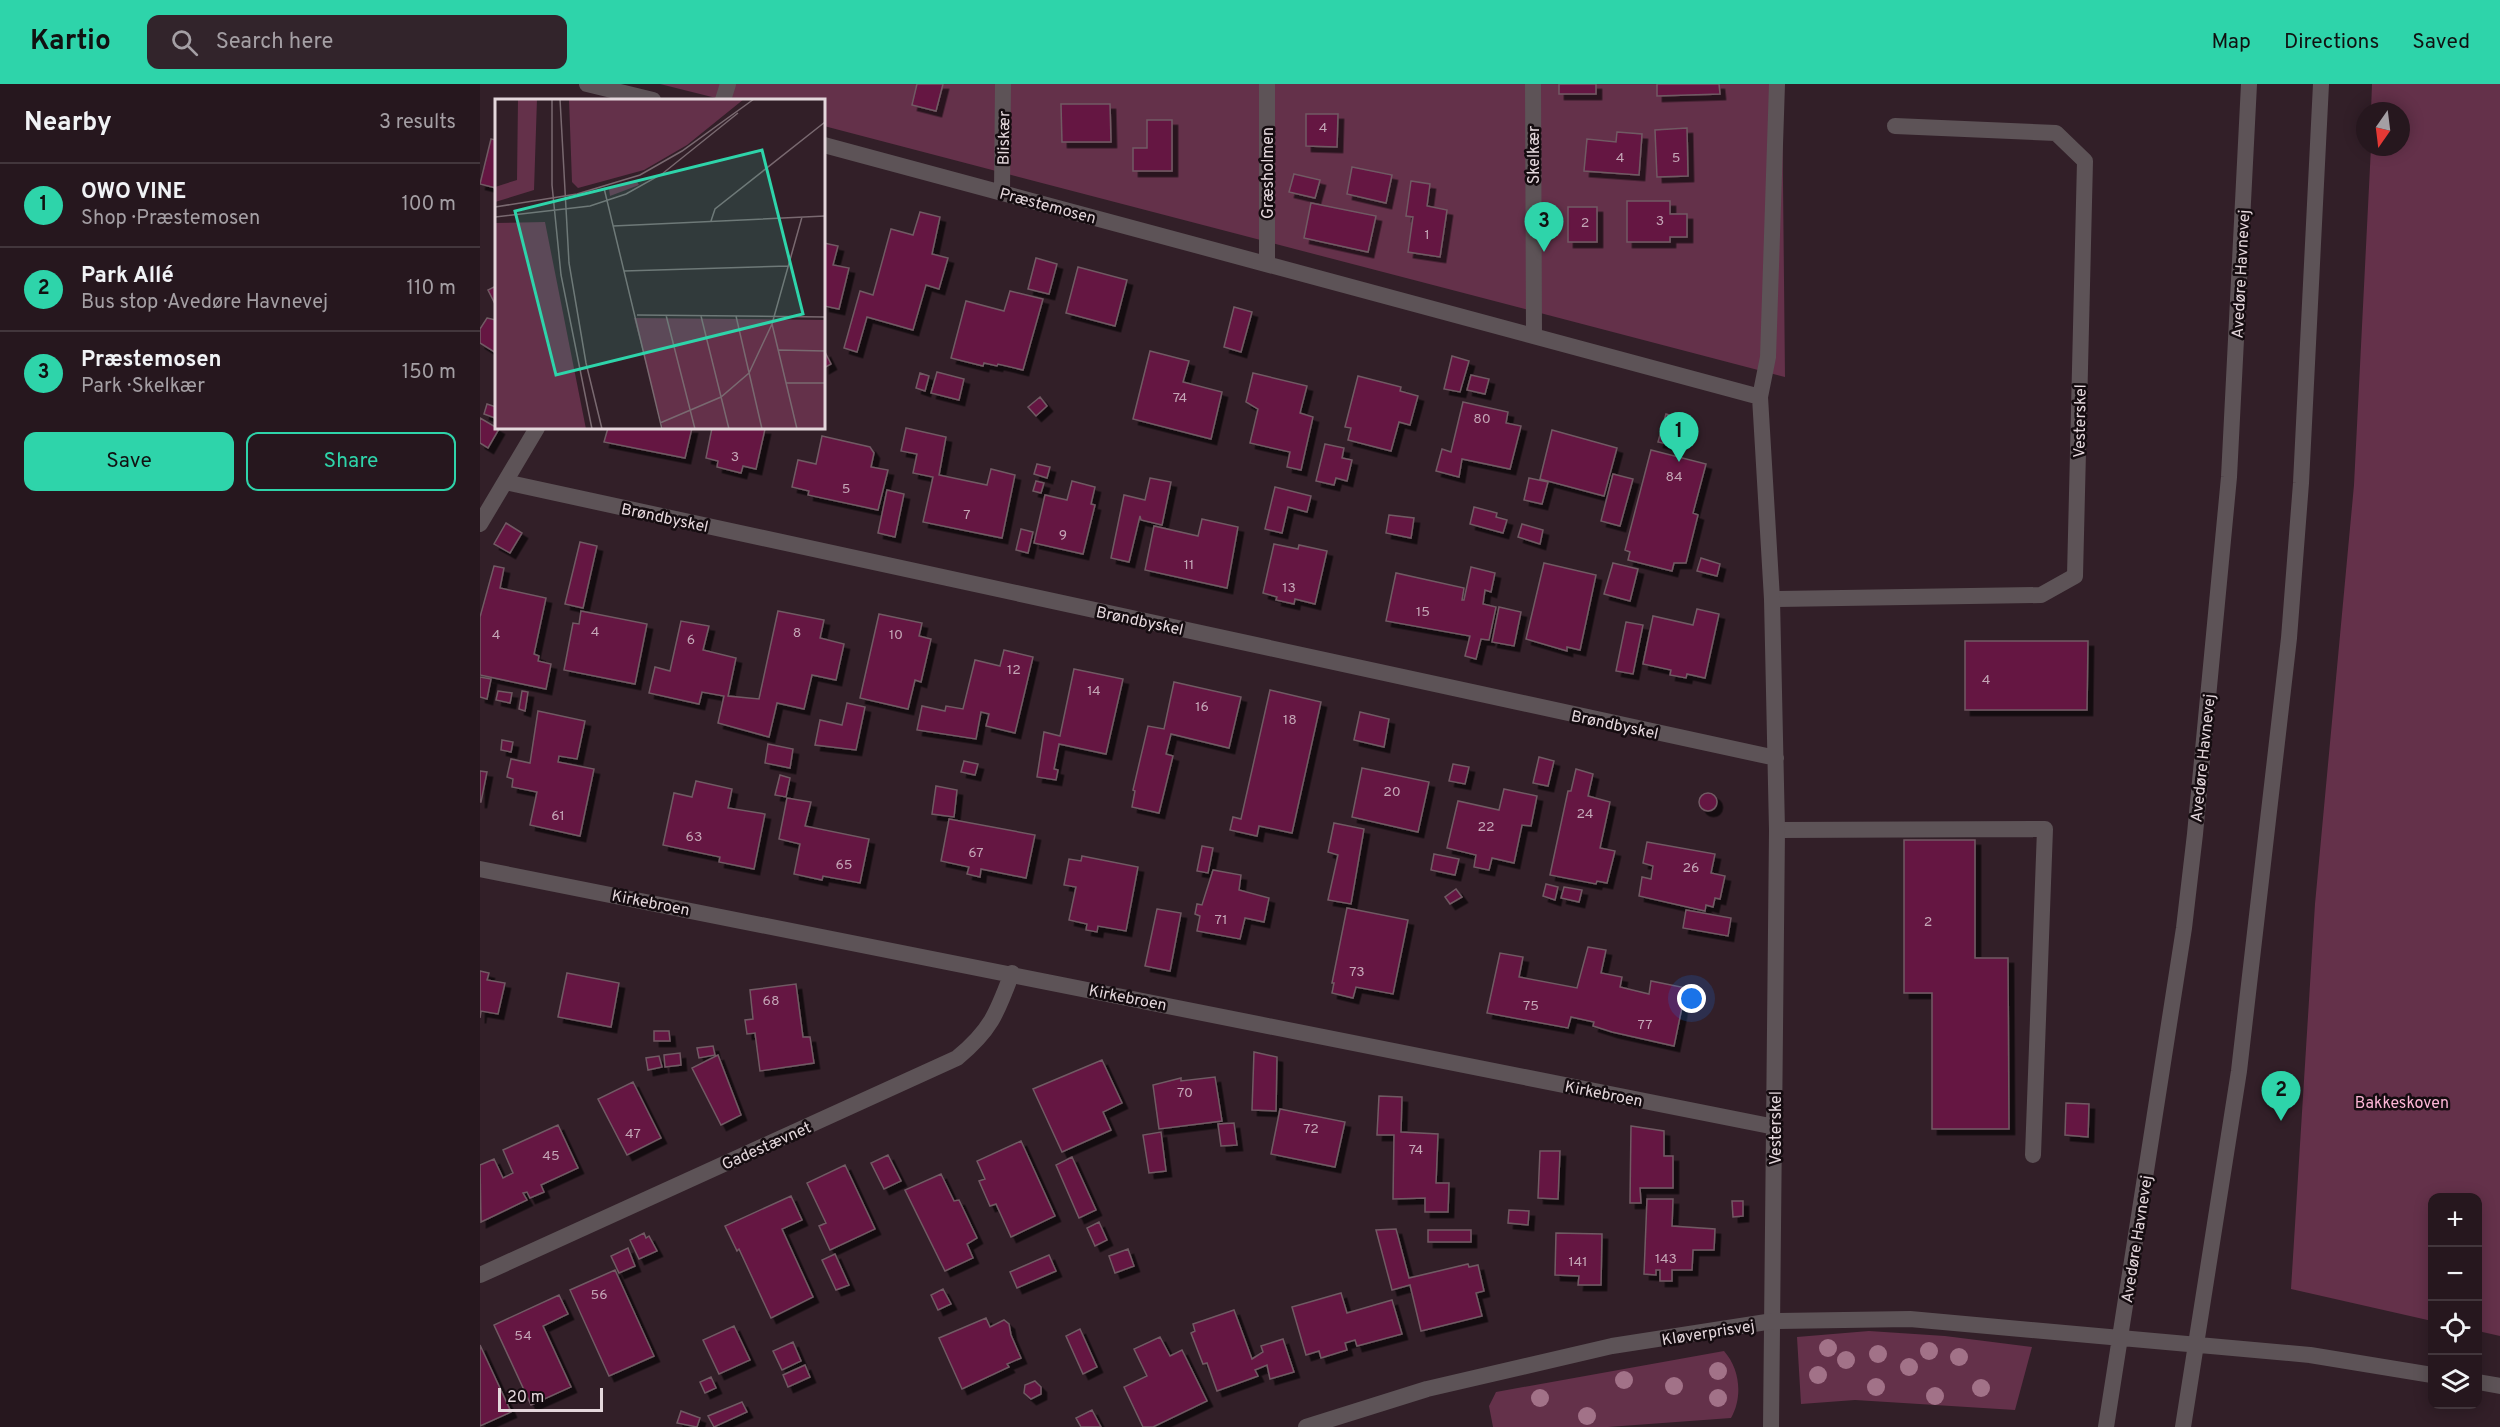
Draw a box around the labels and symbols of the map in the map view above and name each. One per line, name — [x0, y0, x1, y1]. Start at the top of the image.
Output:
inset map — [495, 99, 825, 429]
north arrow — [2356, 102, 2410, 156]
street label: Bliskær — [995, 111, 1015, 165]
house number: 4 — [1319, 120, 1327, 137]
street label: Skelkær — [1525, 126, 1545, 184]
street label: Græsholmen — [1259, 127, 1279, 219]
house number: 4 — [1616, 150, 1624, 167]
house number: 5 — [1672, 150, 1680, 167]
street label: Præstemosen — [997, 184, 1098, 229]
pin: 3 — [1524, 202, 1564, 252]
street label: Avedøre Havnevej — [2229, 209, 2255, 339]
house number: 3 — [1656, 213, 1664, 230]
house number: 2 — [1581, 215, 1589, 232]
house number: 1 — [1424, 227, 1430, 244]
street label: Vesterskel — [2070, 384, 2092, 458]
house number: 74 — [1173, 390, 1187, 407]
house number: 80 — [1473, 411, 1491, 428]
pin: 1 — [1660, 412, 1698, 462]
house number: 3 — [731, 449, 739, 466]
house number: 84 — [1665, 469, 1683, 486]
house number: 5 — [842, 481, 850, 498]
street label: Brøndbyskel — [619, 500, 710, 538]
house number: 7 — [963, 507, 971, 524]
house number: 9 — [1059, 527, 1067, 544]
house number: 11 — [1184, 557, 1194, 574]
house number: 13 — [1282, 580, 1296, 597]
street label: Brøndbyskel — [1094, 603, 1185, 641]
house number: 15 — [1416, 604, 1430, 621]
house number: 4 — [591, 624, 599, 641]
house number: 8 — [793, 625, 801, 642]
house number: 4 — [492, 627, 500, 644]
house number: 10 — [889, 627, 903, 644]
house number: 6 — [687, 632, 695, 649]
house number: 12 — [1007, 662, 1021, 679]
house number: 4 — [1982, 672, 1990, 689]
house number: 14 — [1087, 683, 1101, 700]
street label: Avedøre Havnevej — [2187, 693, 2221, 823]
house number: 16 — [1195, 699, 1209, 716]
street label: Brøndbyskel — [1569, 707, 1660, 745]
house number: 18 — [1283, 712, 1297, 729]
house number: 20 — [1383, 784, 1401, 801]
house number: 24 — [1576, 806, 1594, 823]
house number: 61 — [551, 808, 565, 825]
house number: 22 — [1477, 819, 1495, 836]
house number: 63 — [686, 829, 702, 846]
house number: 67 — [968, 845, 984, 862]
house number: 65 — [835, 857, 853, 874]
house number: 26 — [1683, 860, 1699, 877]
street label: Kirkebroen — [610, 887, 691, 921]
house number: 71 — [1215, 912, 1227, 929]
house number: 2 — [1924, 914, 1932, 931]
house number: 73 — [1349, 964, 1365, 981]
street label: Kirkebroen — [1087, 982, 1168, 1016]
your location — [1677, 984, 1706, 1013]
house number: 68 — [763, 993, 779, 1010]
house number: 75 — [1523, 998, 1539, 1015]
house number: 77 — [1637, 1017, 1653, 1034]
pin: 2 — [2262, 1072, 2300, 1121]
street label: Kirkebroen — [1563, 1078, 1644, 1112]
house number: 70 — [1177, 1085, 1193, 1102]
street label: Vesterskel — [1767, 1091, 1787, 1165]
park label: Bakkeskoven — [2355, 1094, 2449, 1114]
street label: Gadestævnet — [719, 1118, 815, 1175]
house number: 72 — [1303, 1121, 1319, 1138]
house number: 47 — [625, 1126, 641, 1143]
house number: 74 — [1409, 1142, 1423, 1159]
house number: 45 — [542, 1148, 560, 1165]
street label: Avedøre Havnevej — [2118, 1174, 2158, 1305]
house number: 143 — [1655, 1251, 1677, 1268]
house number: 141 — [1569, 1254, 1587, 1271]
house number: 56 — [590, 1287, 608, 1304]
street label: Kløverprisvej — [1660, 1317, 1756, 1351]
house number: 54 — [514, 1328, 532, 1345]
scale bar — [498, 1385, 603, 1412]

